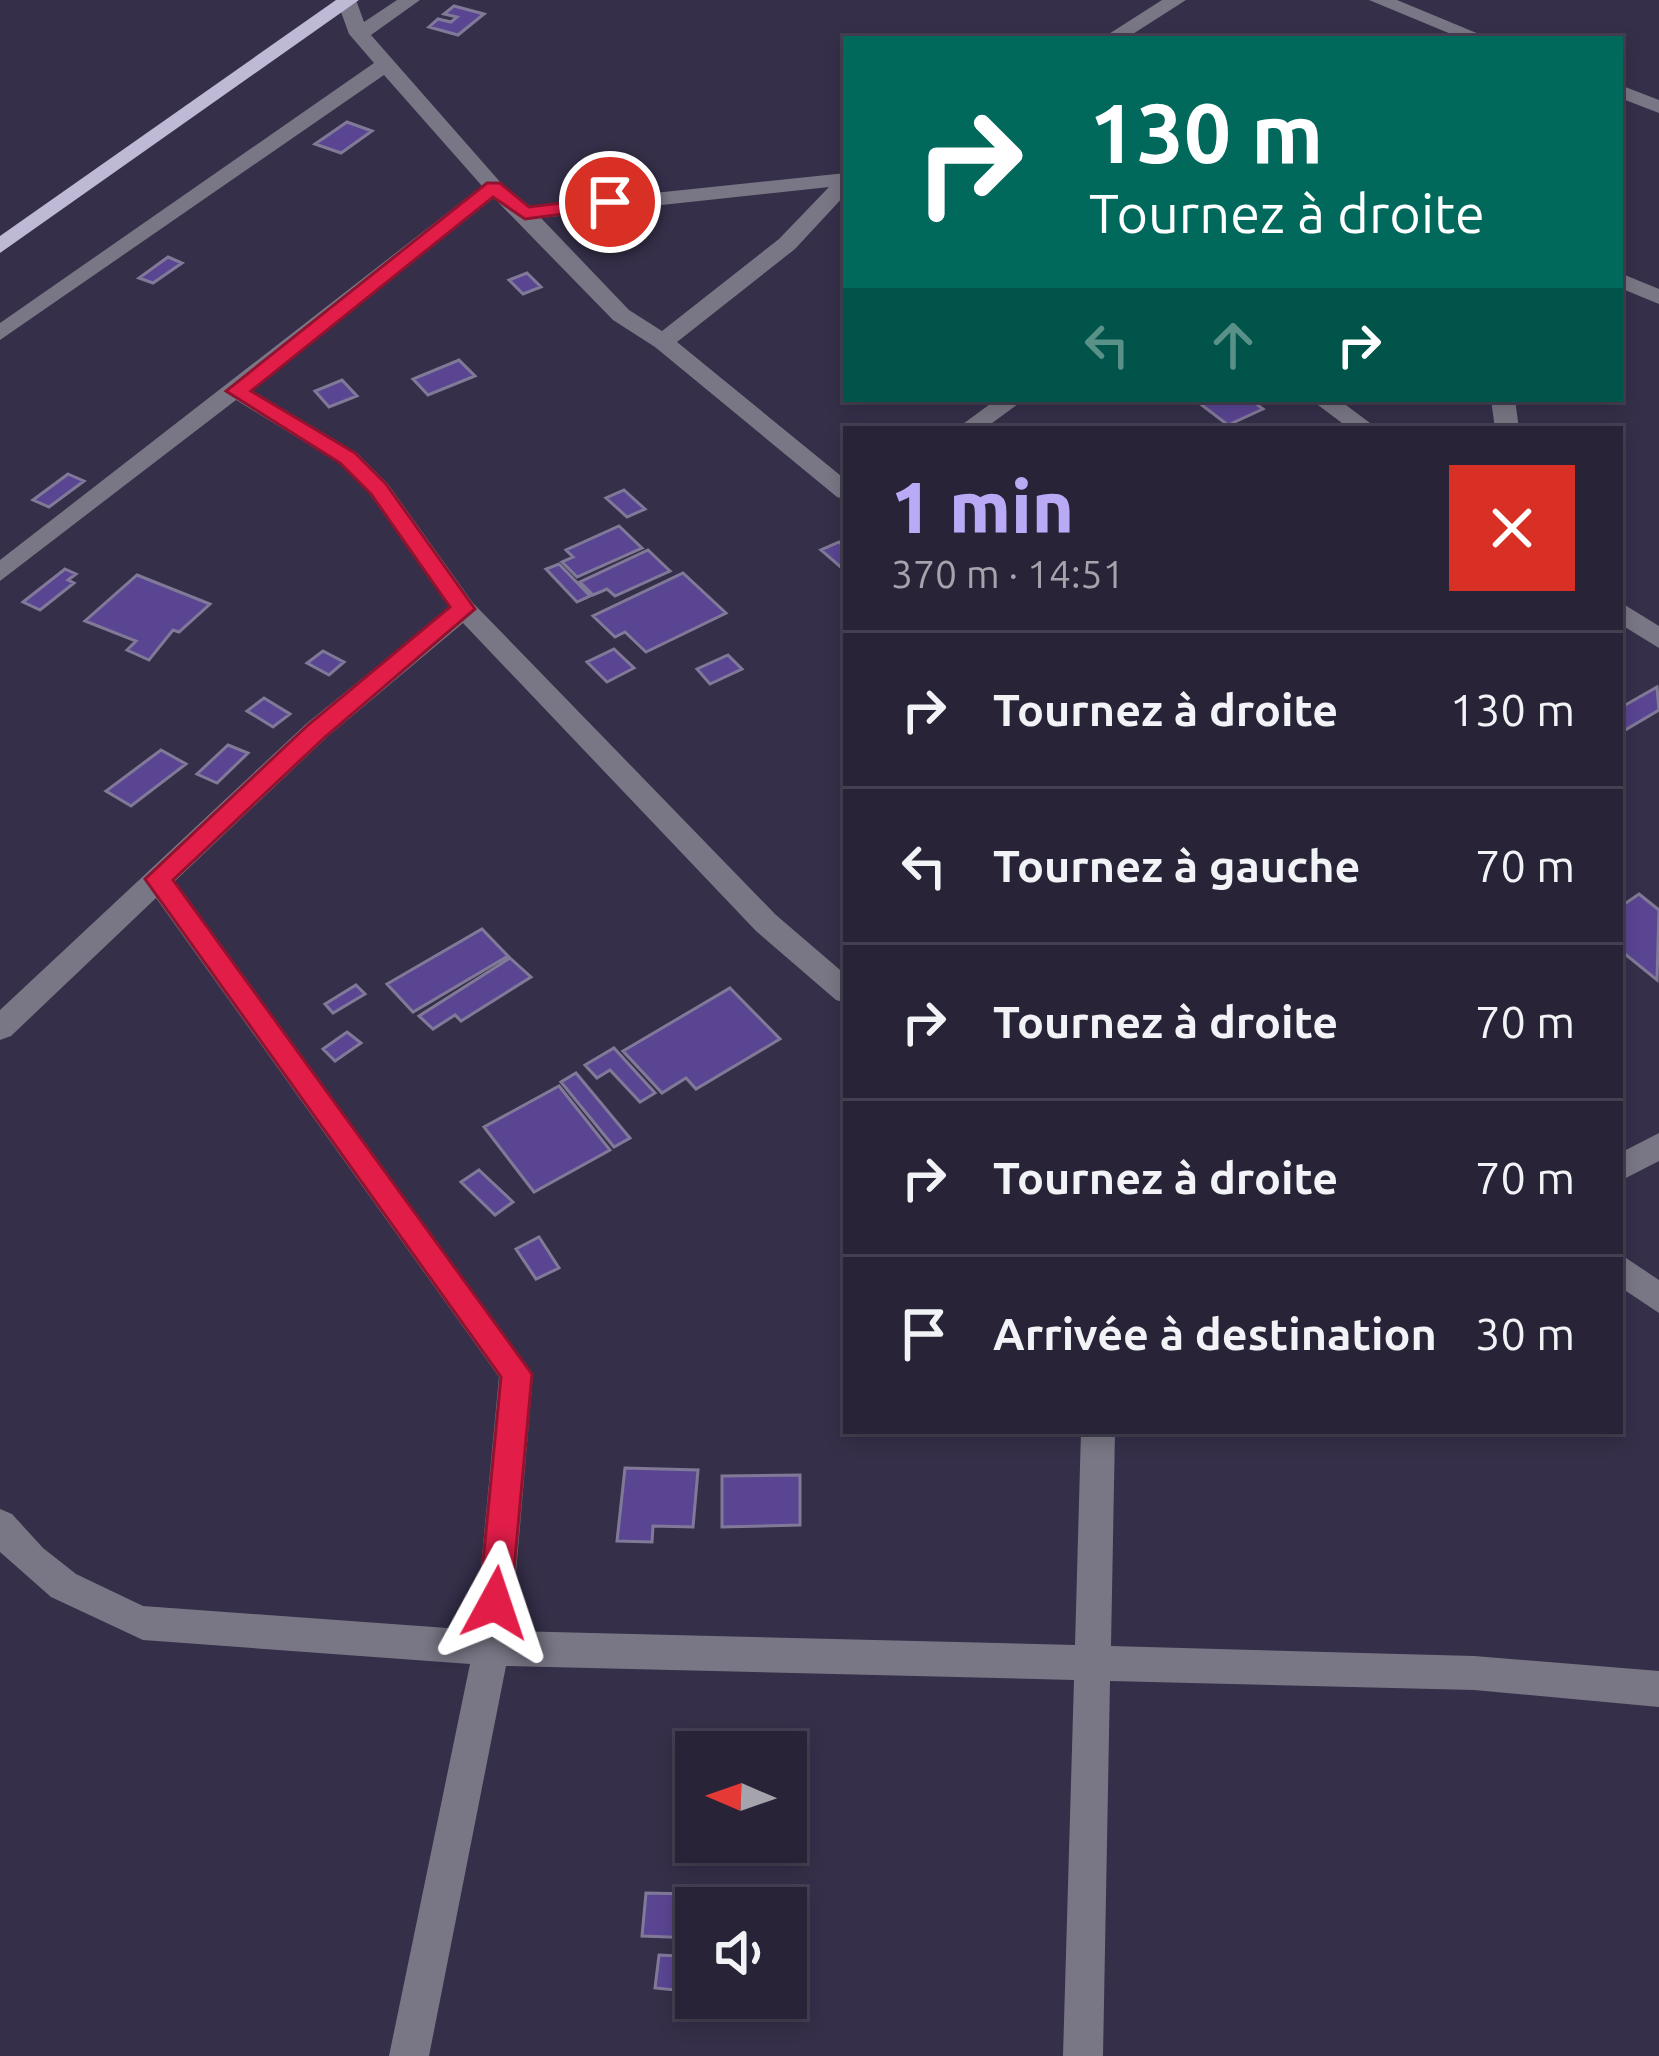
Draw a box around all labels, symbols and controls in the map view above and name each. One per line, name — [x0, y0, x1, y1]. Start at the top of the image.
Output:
icon: right — [891, 84, 1047, 240]
text: 130 m — [1089, 85, 1323, 179]
pin — [559, 151, 661, 253]
icon: arrive — [577, 169, 643, 235]
text: Tournez à droite — [1089, 183, 1485, 243]
icon: left — [1074, 312, 1140, 378]
icon: ahead — [1200, 312, 1266, 378]
icon: right — [1326, 312, 1392, 378]
button: close — [1449, 465, 1575, 591]
text: 1 min — [891, 466, 1074, 547]
text: 370 m · 14:51 — [891, 552, 1125, 595]
icon: right — [891, 677, 957, 743]
text: Tournez à droite — [993, 684, 1338, 735]
text: 130 m — [1450, 684, 1575, 735]
icon: left — [891, 833, 957, 899]
text: Tournez à gauche — [993, 840, 1361, 891]
text: 70 m — [1475, 840, 1575, 891]
icon: right — [891, 989, 957, 1055]
text: Tournez à droite — [993, 996, 1338, 1047]
text: 70 m — [1475, 996, 1575, 1047]
icon: right — [891, 1145, 957, 1211]
text: Tournez à droite — [993, 1152, 1338, 1203]
text: 70 m — [1475, 1152, 1575, 1203]
icon: arrive — [891, 1301, 957, 1367]
text: Arrivée à destination — [993, 1308, 1437, 1359]
text: 30 m — [1475, 1308, 1575, 1359]
position arrow — [432, 1540, 558, 1666]
north arrow — [675, 1731, 807, 1863]
map controls — [675, 1731, 807, 2019]
button: sound — [675, 1887, 807, 2019]

